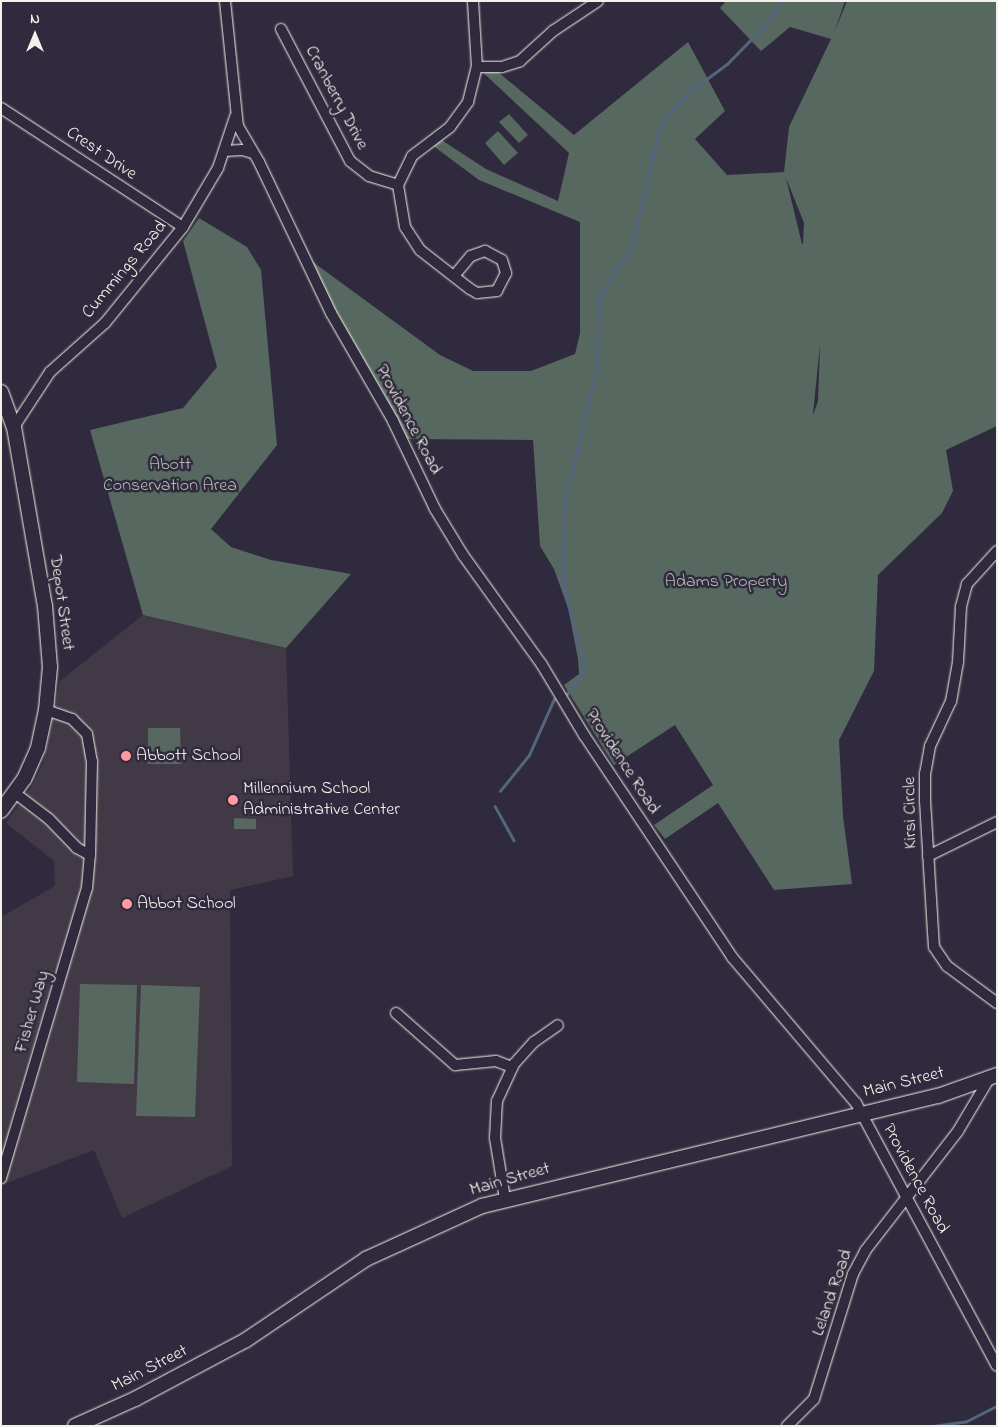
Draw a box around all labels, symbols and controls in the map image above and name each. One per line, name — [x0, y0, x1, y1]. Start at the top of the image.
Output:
text: N — [30, 9, 40, 30]
north arrow — [10, 10, 60, 60]
street label: Cranberry Drive — [299, 42, 373, 154]
street label: Crest Drive — [61, 122, 141, 186]
street label: Cummings Road — [78, 217, 172, 323]
street label: Providence Road — [370, 361, 446, 479]
park label: Abott Conservation Area — [103, 455, 237, 498]
street label: Depot Street — [44, 554, 78, 652]
park label: Adams Property — [665, 571, 787, 593]
street label: Providence Road — [580, 705, 664, 819]
place label: Abbott School — [136, 745, 241, 767]
marker: Abbott School — [120, 750, 132, 762]
street label: Kirsi Circle — [900, 777, 922, 849]
place label: Millennium School Administrative Center — [243, 779, 400, 822]
marker: Millennium School Administrative Center — [227, 794, 239, 806]
place label: Abbot School — [137, 893, 236, 915]
marker: Abbot School — [121, 898, 133, 910]
street label: Fisher Way — [11, 968, 55, 1056]
street label: Main Street — [861, 1063, 947, 1103]
street label: Providence Road — [877, 1120, 953, 1238]
street label: Main Street — [467, 1158, 553, 1202]
street label: Leland Road — [808, 1247, 858, 1339]
street label: Main Street — [108, 1341, 192, 1397]

